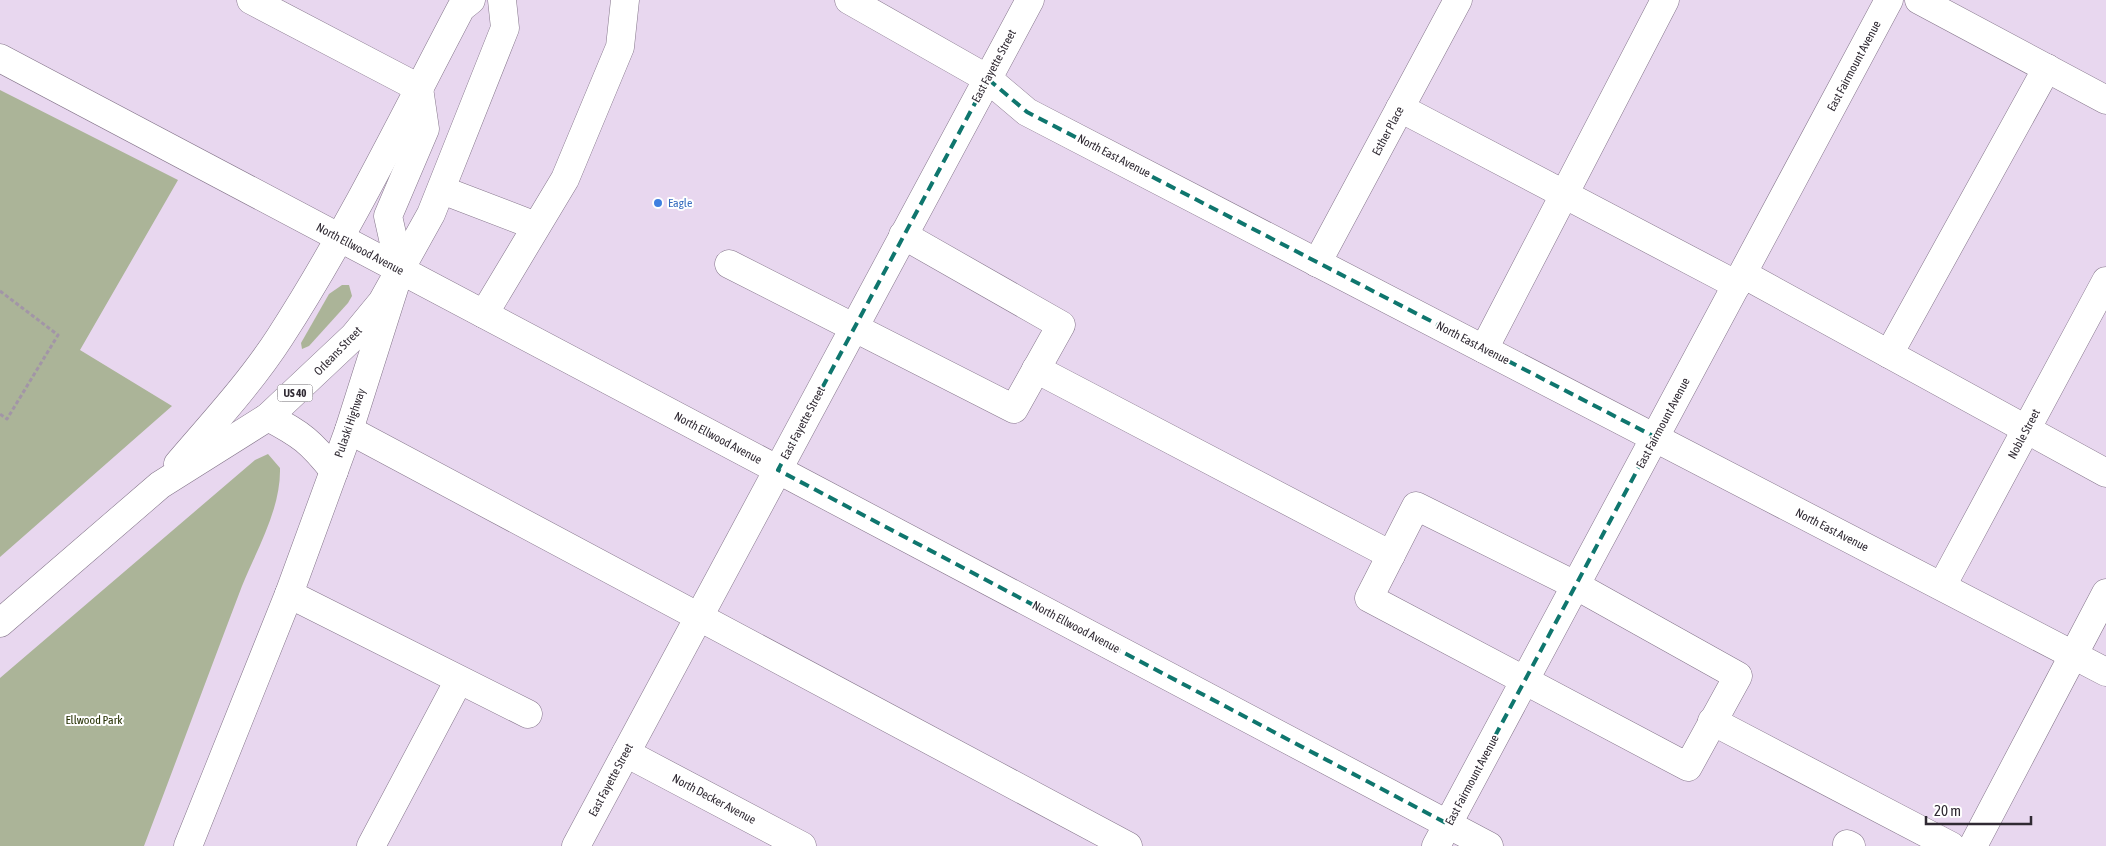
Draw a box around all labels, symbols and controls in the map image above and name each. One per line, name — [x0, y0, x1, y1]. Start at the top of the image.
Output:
street label: East Fairmount Avenue — [1824, 18, 1884, 114]
street label: East Fayette Street — [969, 27, 1019, 105]
street label: Esther Place — [1369, 104, 1407, 158]
street label: North East Avenue — [1075, 132, 1153, 180]
place label: Eagle — [668, 196, 692, 210]
marker: Eagle — [652, 197, 664, 209]
street label: North Ellwood Avenue — [314, 220, 406, 278]
street label: North East Avenue — [1434, 319, 1512, 367]
street label: Orleans Street — [311, 323, 365, 378]
street label: East Fairmount Avenue — [1633, 375, 1693, 471]
road number: US 40 — [278, 384, 312, 402]
street label: East Fayette Street — [778, 384, 828, 462]
street label: Pulaski Highway — [332, 387, 368, 459]
street label: Noble Street — [2005, 406, 2043, 462]
street label: North Ellwood Avenue — [672, 409, 764, 467]
street label: North East Avenue — [1793, 506, 1871, 554]
street label: North Ellwood Avenue — [1030, 598, 1122, 656]
park label: Ellwood Park — [65, 713, 123, 727]
street label: East Fairmount Avenue — [1442, 732, 1502, 828]
street label: East Fayette Street — [586, 741, 636, 819]
street label: North Decker Avenue — [670, 771, 758, 827]
scale bar — [1926, 794, 2031, 826]
text: 20 m — [1934, 802, 1961, 819]

